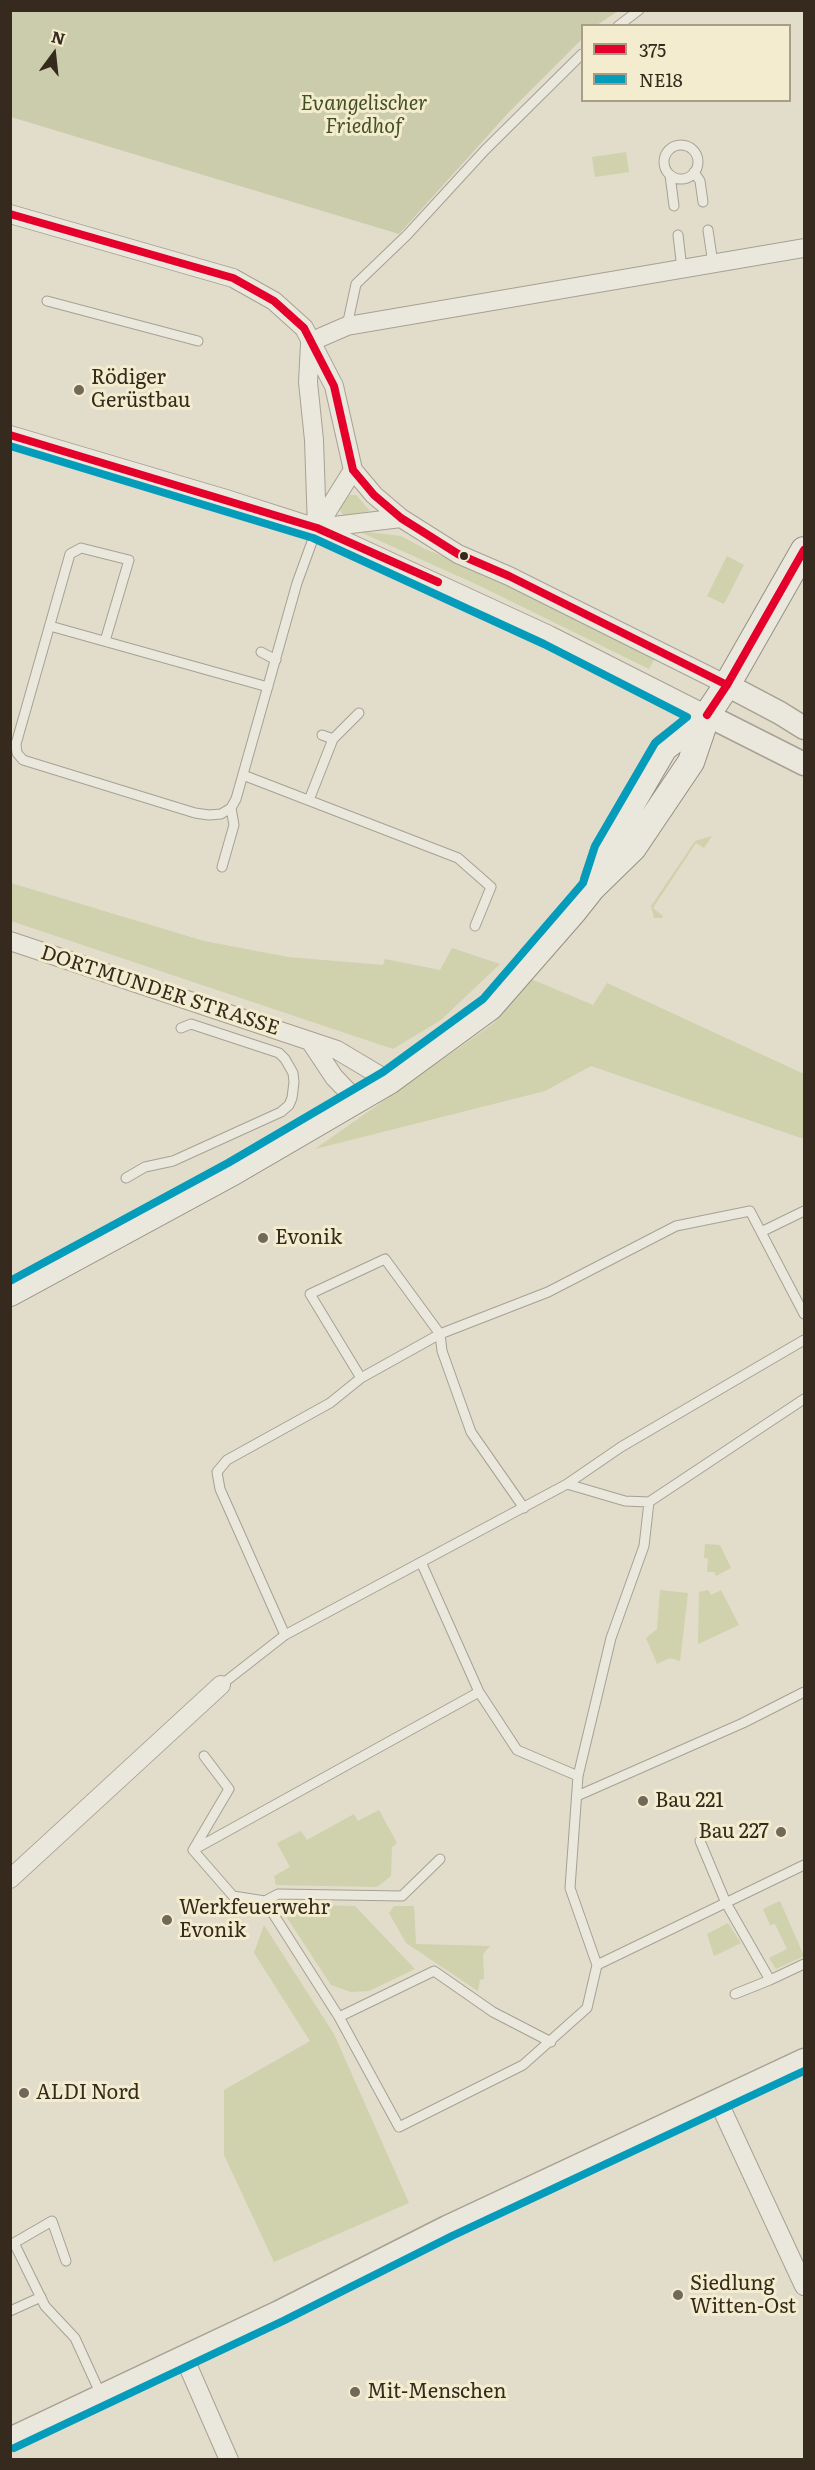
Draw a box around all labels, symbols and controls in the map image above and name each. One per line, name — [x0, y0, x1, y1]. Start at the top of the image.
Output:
text: N — [49, 23, 68, 50]
north arrow — [24, 24, 84, 84]
legend — [581, 24, 791, 102]
text: 375 — [639, 36, 666, 63]
text: NE18 — [639, 66, 683, 93]
park label: Evangelischer Friedhof — [301, 92, 427, 139]
place label: Rödiger Gerüstbau — [91, 366, 190, 413]
marker: Rödiger Gerüstbau — [72, 383, 86, 397]
unlabelled marker — [458, 550, 470, 562]
street label: DORTMUNDER STRASSE — [38, 941, 282, 1041]
place label: Evonik — [275, 1226, 342, 1250]
marker: Evonik — [256, 1231, 270, 1245]
place label: Bau 221 — [655, 1789, 724, 1813]
marker: Bau 221 — [636, 1794, 650, 1808]
place label: Bau 227 — [699, 1820, 769, 1844]
marker: Bau 227 — [774, 1825, 788, 1839]
place label: Werkfeuerwehr Evonik — [179, 1896, 330, 1943]
marker: Werkfeuerwehr Evonik — [160, 1913, 174, 1927]
place label: ALDI Nord — [36, 2081, 140, 2105]
marker: ALDI Nord — [17, 2086, 31, 2100]
place label: Siedlung Witten-Ost — [690, 2272, 796, 2319]
marker: Siedlung Witten-Ost — [671, 2288, 685, 2302]
place label: Mit-Menschen — [367, 2380, 506, 2404]
marker: Mit-Menschen — [348, 2385, 362, 2399]

